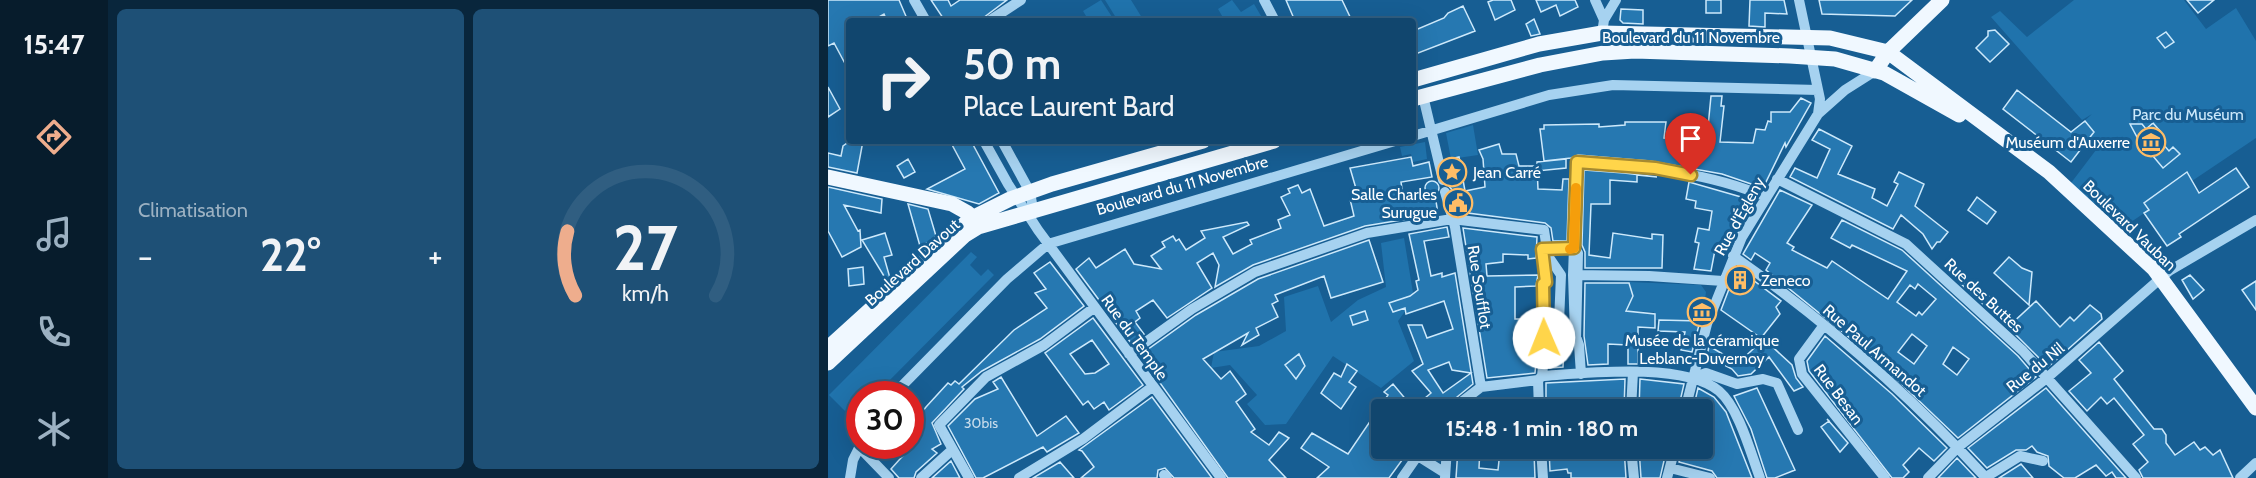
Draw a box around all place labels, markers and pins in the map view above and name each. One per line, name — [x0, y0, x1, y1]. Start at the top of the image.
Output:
pin — [1665, 113, 1716, 175]
museum icon: Muséum d'Auxerre — [2135, 126, 2167, 158]
place label: Muséum d'Auxerre — [2005, 133, 2130, 152]
place icon: Jean Carré — [1436, 156, 1468, 188]
place label: Jean Carré — [1472, 163, 1541, 182]
place label: Salle Charles Surugue — [1351, 185, 1437, 222]
public building icon: Salle Charles Surugue — [1442, 187, 1474, 219]
building icon: Zeneco — [1724, 264, 1756, 296]
place label: Zeneco — [1761, 271, 1811, 290]
museum icon: Musée de la céramique Leblanc-Duvernoy — [1686, 296, 1718, 328]
place label: Musée de la céramique Leblanc-Duvernoy — [1625, 331, 1779, 368]

